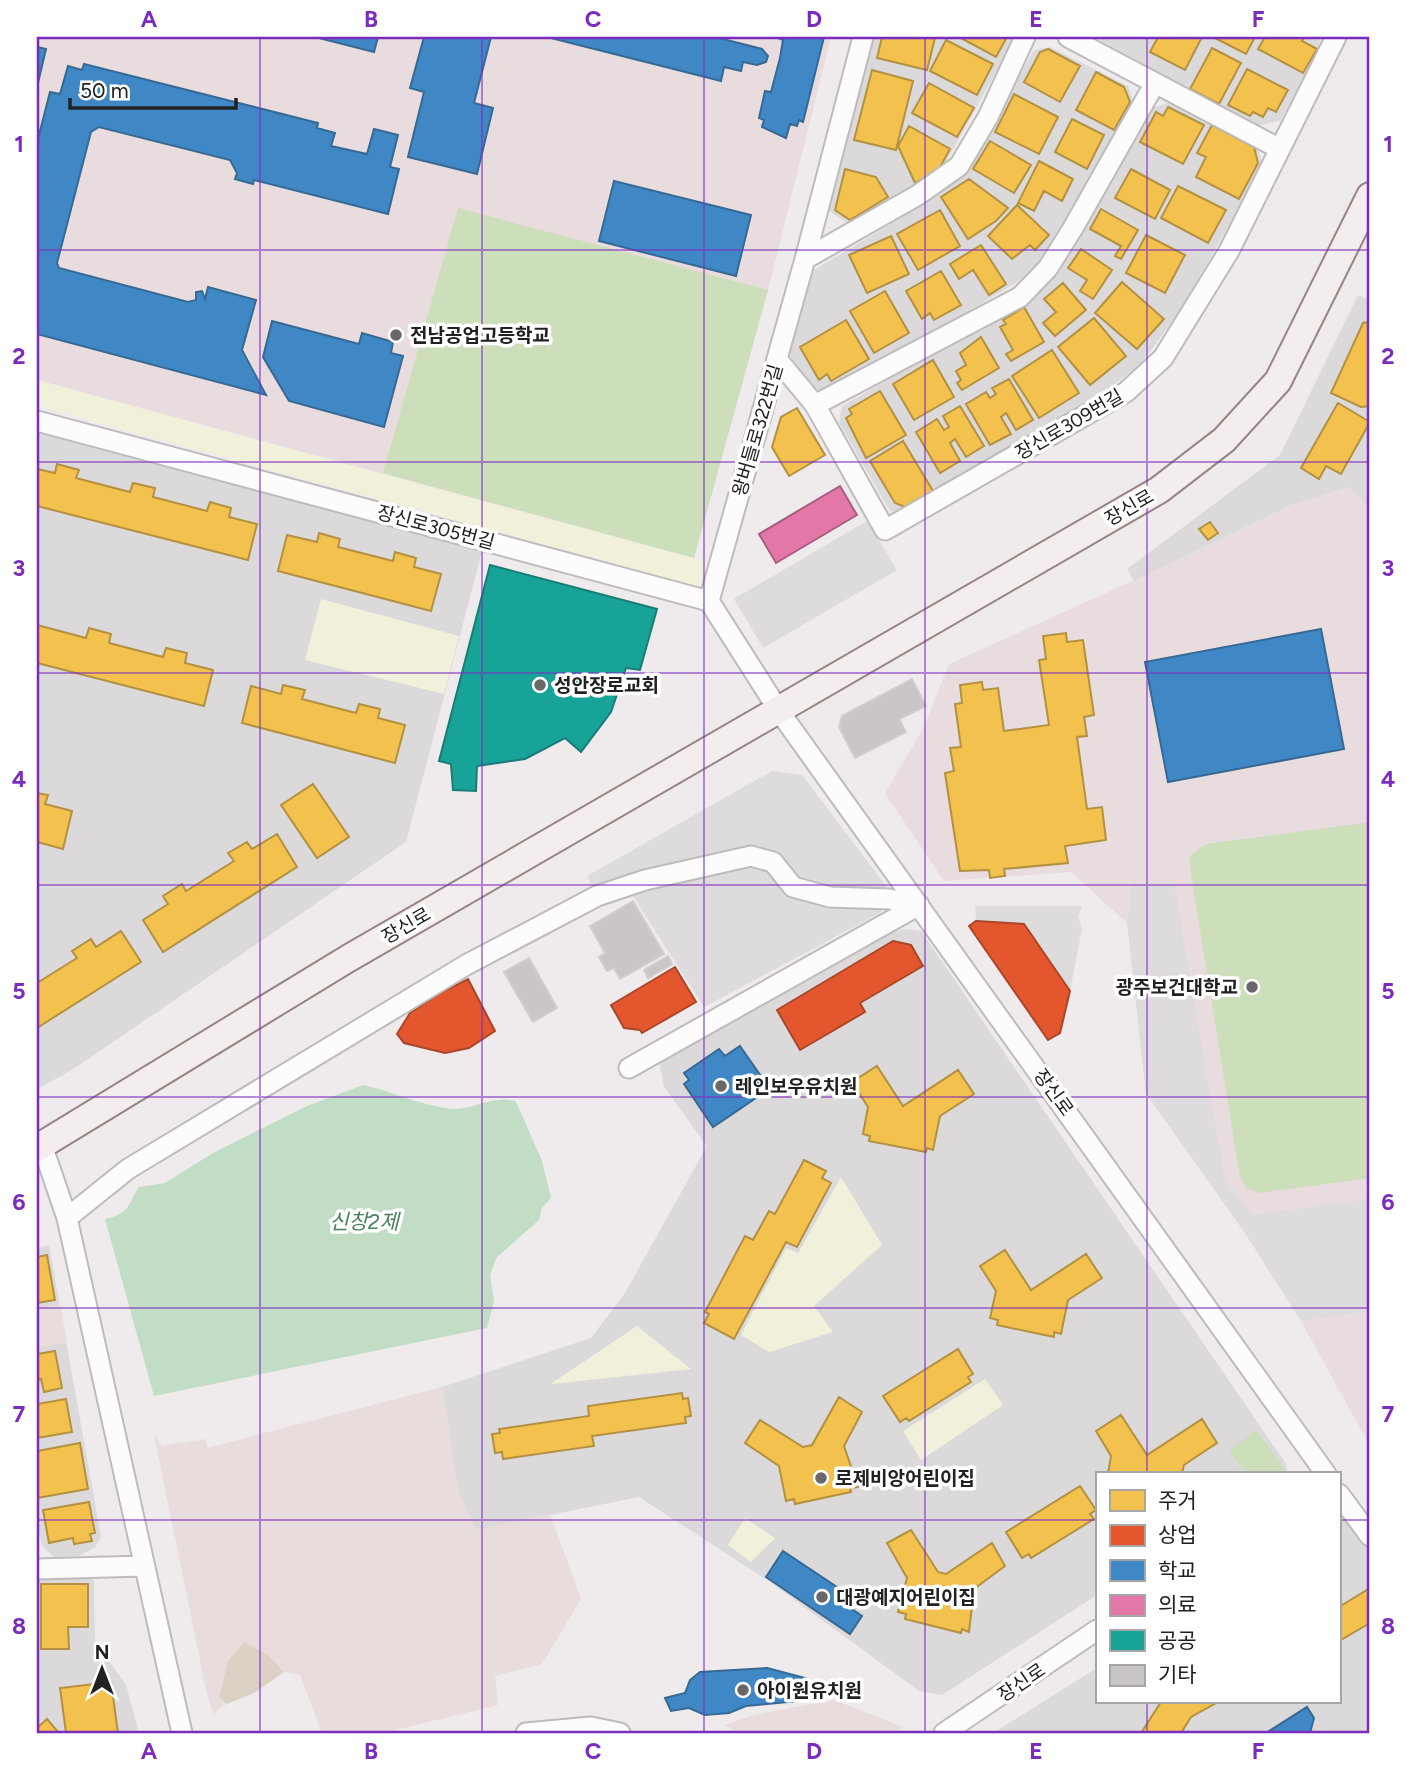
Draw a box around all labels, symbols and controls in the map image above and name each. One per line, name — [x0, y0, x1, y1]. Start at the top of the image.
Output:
text: A — [141, 5, 158, 33]
text: B — [364, 5, 378, 33]
text: C — [585, 5, 602, 33]
text: D — [806, 5, 822, 33]
text: E — [1029, 5, 1043, 33]
text: F — [1252, 5, 1265, 33]
scale bar — [70, 66, 236, 110]
text: 50 m — [80, 78, 129, 103]
text: 1 — [14, 130, 24, 158]
text: 1 — [1383, 130, 1393, 158]
place label: 전남공업고등학교 — [410, 324, 550, 347]
marker: 전남공업고등학교 — [388, 327, 404, 343]
text: 2 — [12, 342, 26, 370]
text: 2 — [1381, 342, 1395, 370]
street label: 왕버들로322번길 — [728, 361, 787, 499]
street label: 장신로309번길 — [1011, 384, 1127, 465]
street label: 장신로 — [1101, 484, 1158, 531]
street label: 장신로305번길 — [375, 501, 497, 554]
text: 3 — [13, 554, 25, 582]
text: 3 — [1382, 554, 1394, 582]
place label: 성안장로교회 — [554, 674, 659, 697]
marker: 성안장로교회 — [532, 677, 548, 693]
text: 4 — [12, 765, 26, 793]
text: 4 — [1381, 765, 1395, 793]
street label: 장신로 — [378, 902, 435, 949]
place label: 광주보건대학교 — [1116, 976, 1238, 999]
text: 5 — [12, 977, 26, 1005]
text: 5 — [1381, 977, 1395, 1005]
marker: 광주보건대학교 — [1244, 979, 1260, 995]
street label: 장신로 — [1029, 1064, 1078, 1120]
place label: 레인보우유치원 — [735, 1075, 857, 1098]
marker: 레인보우유치원 — [713, 1078, 729, 1094]
text: 6 — [12, 1188, 26, 1216]
text: 6 — [1381, 1188, 1395, 1216]
water label: 신창2제 — [329, 1209, 402, 1234]
text: 7 — [13, 1400, 26, 1428]
text: 7 — [1382, 1400, 1395, 1428]
place label: 로제비앙어린이집 — [835, 1467, 975, 1490]
marker: 로제비앙어린이집 — [813, 1470, 829, 1486]
legend — [1096, 1472, 1340, 1704]
text: 주거 — [1158, 1488, 1197, 1513]
text: 상업 — [1158, 1522, 1197, 1547]
text: 학교 — [1158, 1558, 1197, 1583]
place label: 대광예지어린이집 — [836, 1586, 976, 1609]
marker: 대광예지어린이집 — [814, 1589, 830, 1605]
text: 의료 — [1158, 1592, 1197, 1617]
text: 8 — [12, 1612, 26, 1640]
text: 8 — [1381, 1612, 1395, 1640]
text: 공공 — [1158, 1628, 1197, 1653]
north arrow — [66, 1634, 136, 1704]
text: N — [95, 1641, 109, 1664]
street label: 장신로 — [993, 1658, 1049, 1707]
text: 기타 — [1158, 1662, 1197, 1687]
place label: 아이원유치원 — [757, 1679, 862, 1702]
marker: 아이원유치원 — [735, 1682, 751, 1698]
text: A — [141, 1737, 158, 1765]
text: B — [364, 1737, 378, 1765]
text: C — [585, 1737, 602, 1765]
text: D — [806, 1737, 822, 1765]
text: E — [1029, 1737, 1043, 1765]
text: F — [1252, 1737, 1265, 1765]

